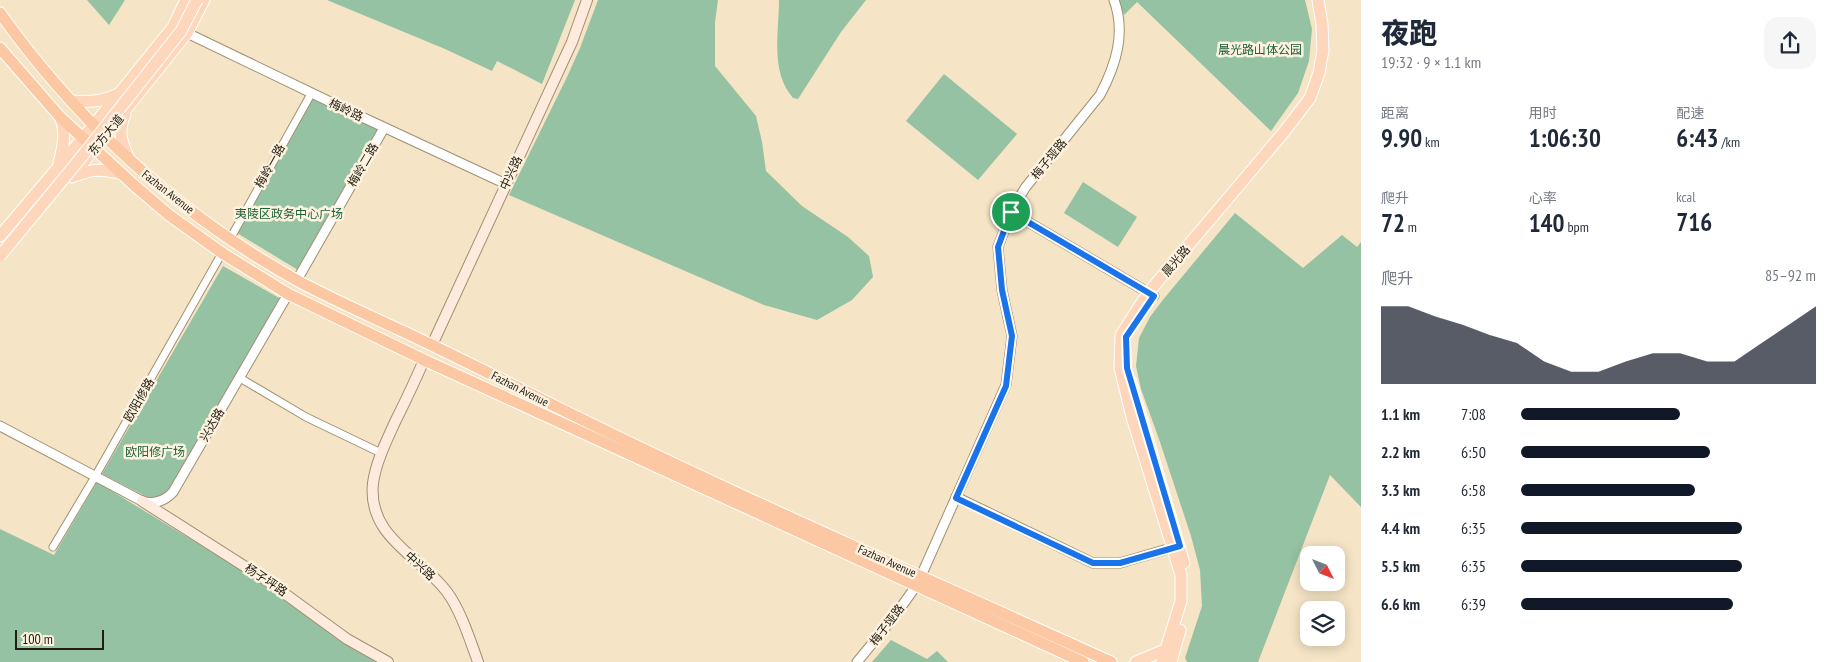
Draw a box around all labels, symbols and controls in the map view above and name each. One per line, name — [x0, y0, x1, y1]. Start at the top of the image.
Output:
text: 夜跑 — [1381, 14, 1437, 51]
button: share — [1764, 17, 1816, 69]
park label: 晨光路山体公园 — [1218, 42, 1302, 57]
text: 19:32 · 9 × 1.1 km — [1381, 52, 1481, 72]
street label: 梅岭路 — [327, 95, 366, 124]
text: 距离 — [1381, 104, 1409, 122]
text: 用时 — [1529, 104, 1557, 122]
text: 配速 — [1676, 104, 1704, 122]
street label: 东方大道 — [85, 111, 127, 158]
text: 9.90 — [1381, 122, 1422, 154]
text: 1:06:30 — [1529, 122, 1601, 154]
text: 6:43 — [1676, 122, 1718, 154]
text: km — [1422, 133, 1440, 151]
text: /km — [1718, 133, 1740, 151]
street label: 梅子垭路 — [1028, 135, 1070, 182]
street label: 梅岭二路 — [344, 140, 381, 189]
street label: 梅岭一路 — [251, 141, 288, 190]
street label: 中兴路 — [496, 153, 525, 192]
street label: Fazhan Avenue — [139, 167, 197, 217]
text: kcal — [1676, 188, 1695, 206]
text: 爬升 — [1381, 189, 1409, 207]
text: 心率 — [1529, 189, 1557, 207]
pin — [990, 191, 1032, 233]
icon: arrive — [997, 198, 1025, 226]
park label: 夷陵区政务中心广场 — [235, 206, 343, 221]
text: 716 — [1676, 206, 1712, 238]
text: 72 — [1381, 207, 1405, 239]
text: 140 — [1529, 207, 1565, 239]
text: m — [1405, 218, 1417, 236]
text: bpm — [1565, 218, 1589, 236]
street label: 晨光路 — [1158, 242, 1193, 279]
text: 85–92 m — [1765, 265, 1816, 285]
text: 爬升 — [1381, 268, 1413, 288]
street label: Fazhan Avenue — [489, 368, 551, 409]
street label: 欧阳修路 — [120, 375, 157, 424]
text: 1.1 km — [1381, 404, 1420, 424]
text: 7:08 — [1461, 404, 1486, 424]
street label: 兴达路 — [196, 405, 227, 444]
text: 2.2 km — [1381, 442, 1420, 462]
text: 6:50 — [1461, 442, 1486, 462]
park label: 欧阳修广场 — [125, 444, 185, 459]
text: 3.3 km — [1381, 480, 1420, 500]
text: 6:58 — [1461, 480, 1486, 500]
text: 4.4 km — [1381, 518, 1420, 538]
text: 6:35 — [1461, 518, 1486, 538]
street label: Fazhan Avenue — [856, 541, 919, 580]
north arrow — [1300, 546, 1345, 591]
map controls — [1300, 546, 1345, 646]
street label: 中兴路 — [402, 548, 439, 583]
text: 5.5 km — [1381, 556, 1420, 576]
text: 6:35 — [1461, 556, 1486, 576]
street label: 杨子坪路 — [242, 560, 290, 599]
text: 6.6 km — [1381, 594, 1420, 614]
text: 6:39 — [1461, 594, 1486, 614]
street label: 梅子垭路 — [866, 601, 907, 648]
button: layers — [1300, 601, 1345, 646]
scale bar — [15, 627, 104, 650]
text: 100 m — [22, 630, 53, 648]

